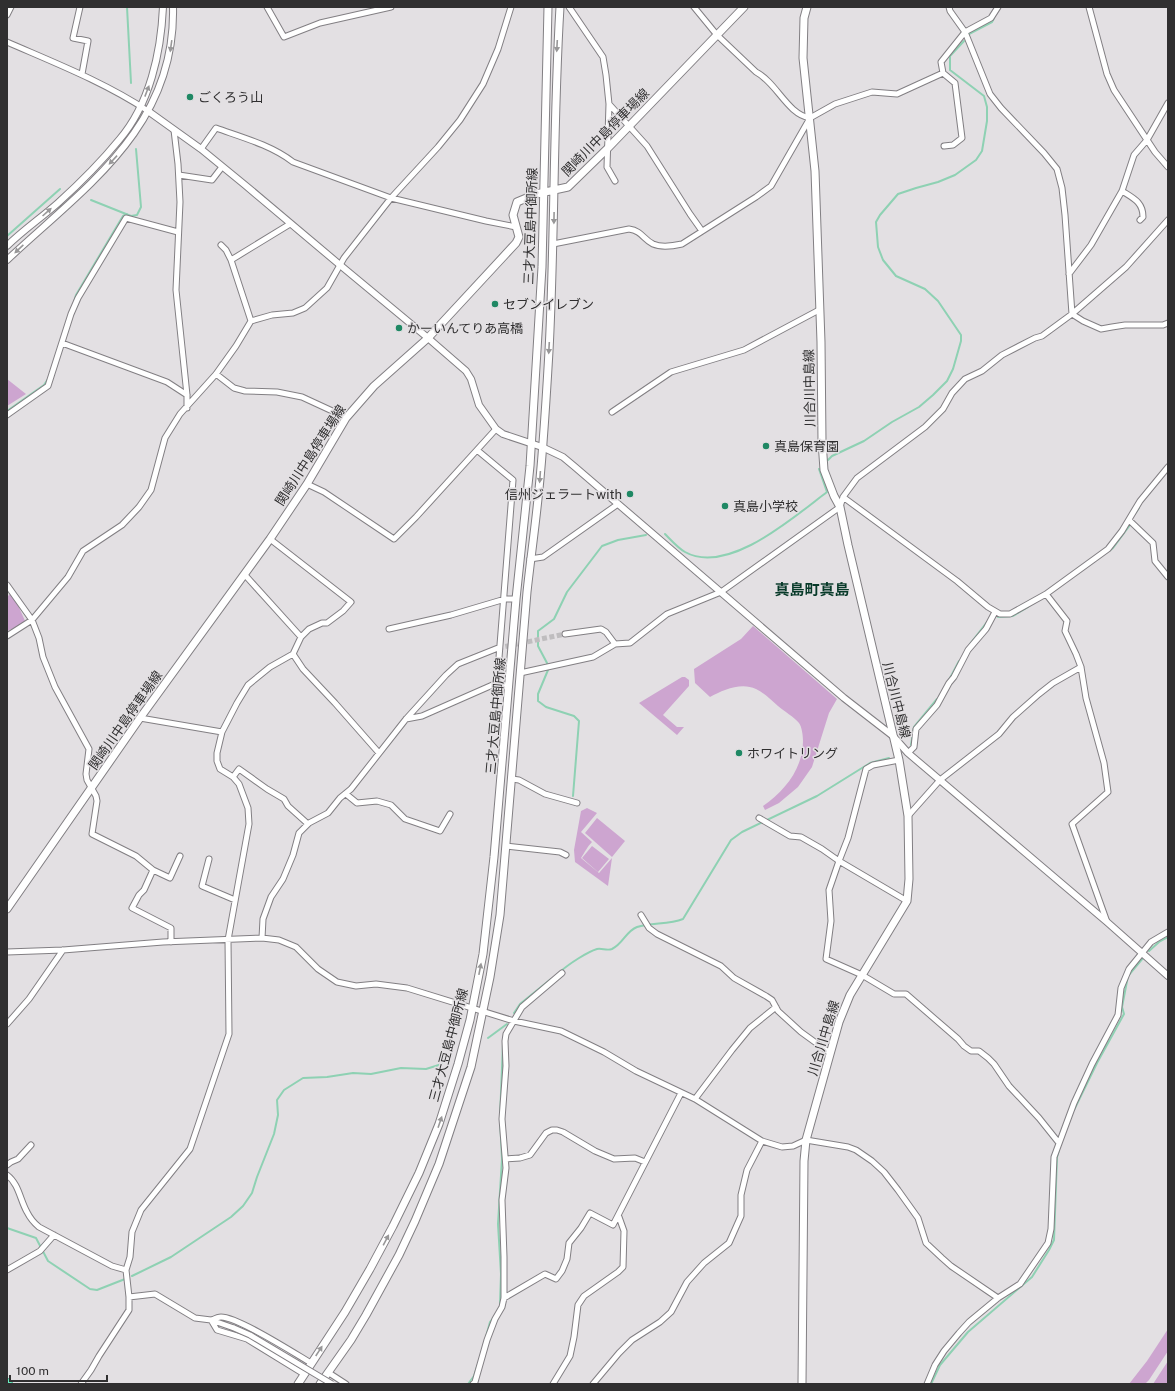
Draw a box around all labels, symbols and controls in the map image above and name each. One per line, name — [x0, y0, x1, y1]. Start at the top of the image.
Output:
one-way arrow — [168, 40, 174, 52]
one-way arrow — [554, 40, 561, 52]
one-way arrow — [144, 85, 150, 97]
street label: 関崎川中島停車場線 — [559, 86, 652, 179]
place label: ごくろう山 — [198, 90, 263, 105]
marker: ごくろう山 — [185, 92, 195, 102]
one-way arrow — [108, 155, 118, 165]
street label: 三才大豆島中御所線 — [521, 167, 540, 285]
one-way arrow — [42, 207, 52, 217]
one-way arrow — [550, 212, 557, 224]
one-way arrow — [14, 245, 24, 254]
place label: セブンイレブン — [503, 297, 594, 312]
marker: セブンイレブン — [490, 299, 500, 309]
place label: かーいんてりあ高橋 — [407, 321, 523, 336]
marker: かーいんてりあ高橋 — [394, 323, 404, 333]
one-way arrow — [545, 342, 552, 354]
street label: 川合川中島線 — [801, 349, 818, 427]
street label: 関崎川中島停車場線 — [272, 402, 349, 508]
place label: 真島保育園 — [774, 439, 839, 454]
marker: 真島保育園 — [761, 441, 771, 451]
one-way arrow — [536, 471, 543, 483]
place label: 信州ジェラートwith — [505, 487, 622, 502]
marker: 信州ジェラートwith — [625, 489, 635, 499]
place label: 真島小学校 — [733, 499, 798, 514]
marker: 真島小学校 — [720, 501, 730, 511]
district label: 真島町真島 — [774, 581, 850, 598]
street label: 三才大豆島中御所線 — [483, 657, 508, 775]
street label: 川合川中島線 — [880, 660, 913, 740]
street label: 関崎川中島停車場線 — [86, 668, 165, 773]
place label: ホワイトリング — [747, 746, 838, 761]
marker: ホワイトリング — [734, 748, 744, 758]
one-way arrow — [477, 963, 483, 975]
street label: 三才大豆島中御所線 — [426, 987, 471, 1104]
street label: 川合川中島線 — [805, 999, 842, 1078]
one-way arrow — [437, 1115, 443, 1127]
one-way arrow — [382, 1234, 389, 1246]
one-way arrow — [315, 1346, 323, 1357]
scale bar — [10, 1357, 107, 1383]
text: 100 m — [16, 1364, 49, 1378]

